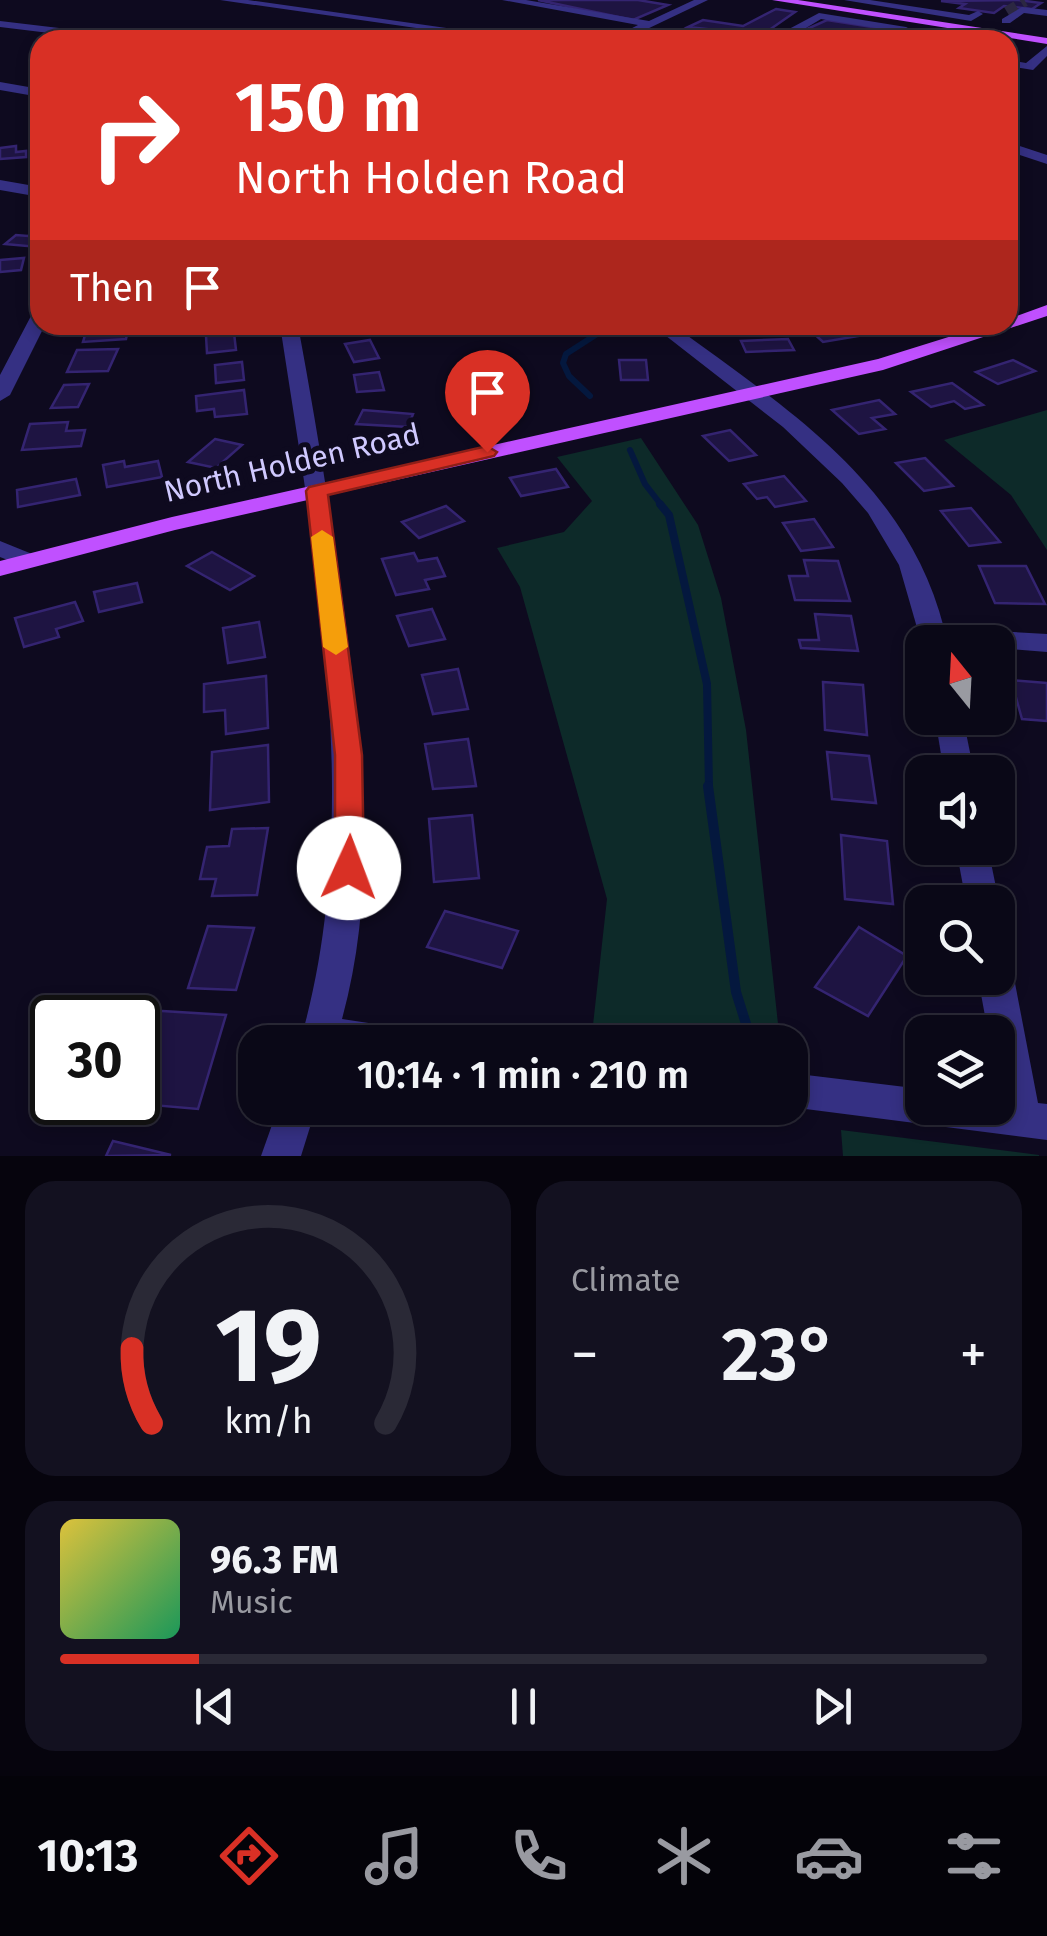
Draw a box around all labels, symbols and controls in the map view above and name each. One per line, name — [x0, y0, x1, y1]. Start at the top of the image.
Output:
text: 150 m — [235, 66, 422, 150]
icon: right — [70, 70, 200, 200]
text: North Holden Road — [235, 151, 627, 205]
icon: arrive — [175, 260, 230, 315]
text: Then — [70, 265, 155, 311]
pin — [445, 350, 530, 453]
icon: arrive — [460, 365, 515, 420]
street label: North Holden Road — [161, 416, 423, 510]
north arrow — [905, 625, 1015, 735]
map controls — [905, 625, 1015, 1125]
button: sound — [905, 755, 1015, 865]
position arrow — [297, 816, 401, 920]
button: search — [905, 885, 1015, 995]
speed limit sign: 30 — [30, 995, 160, 1125]
button: layers — [905, 1015, 1015, 1125]
text: 10:14 · 1 min · 210 m — [357, 1052, 689, 1098]
text: Climate — [571, 1261, 680, 1299]
text: 19 — [215, 1284, 321, 1409]
text: 23° — [721, 1310, 837, 1400]
text: − — [571, 1322, 599, 1388]
text: + — [960, 1322, 987, 1388]
text: km/h — [224, 1400, 312, 1442]
text: 96.3 FM — [210, 1537, 339, 1583]
text: Music — [210, 1583, 293, 1621]
icon: previous — [187, 1679, 242, 1734]
icon: pause — [496, 1679, 551, 1734]
icon: next — [805, 1679, 860, 1734]
icon: directions — [214, 1821, 284, 1891]
icon: music — [359, 1821, 429, 1891]
icon: phone — [504, 1821, 574, 1891]
icon: climate — [649, 1821, 719, 1891]
icon: car — [794, 1821, 864, 1891]
icon: filters — [939, 1821, 1009, 1891]
text: 10:13 — [38, 1829, 138, 1883]

